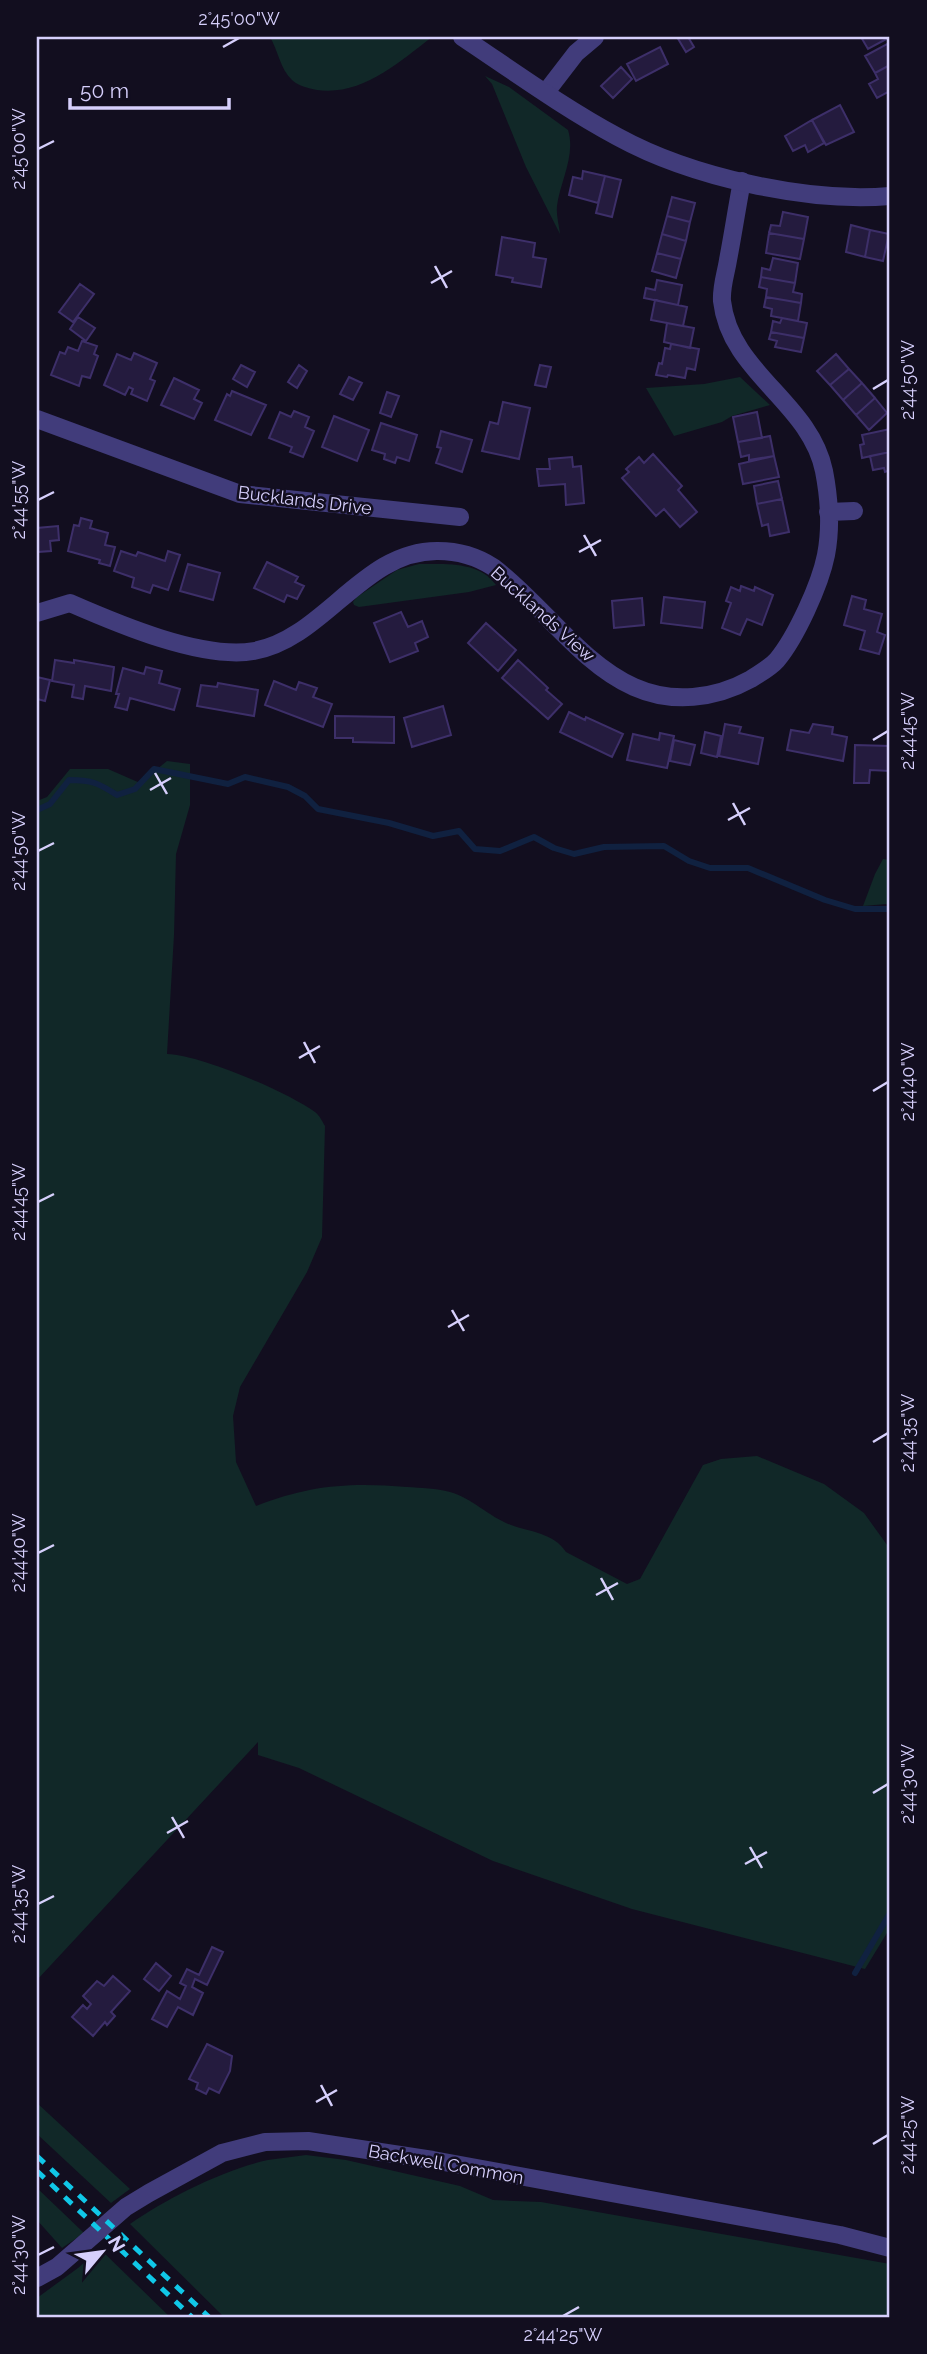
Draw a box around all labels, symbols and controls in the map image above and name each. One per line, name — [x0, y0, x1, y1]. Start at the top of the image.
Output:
text: 2°45'00"W — [198, 8, 280, 29]
scale bar — [70, 66, 229, 110]
text: 50 m — [80, 78, 129, 103]
text: 2°45'00"W — [8, 108, 29, 190]
text: 2°44'50"W — [897, 340, 918, 420]
text: 2°44'55"W — [8, 460, 29, 539]
street label: Bucklands Drive — [237, 481, 374, 519]
street label: Bucklands View — [487, 562, 599, 666]
text: 2°44'45"W — [897, 692, 918, 770]
text: 2°44'50"W — [8, 811, 29, 891]
text: 2°44'40"W — [897, 1042, 918, 1122]
text: 2°44'45"W — [8, 1163, 29, 1241]
text: 2°44'35"W — [897, 1393, 918, 1472]
text: 2°44'40"W — [8, 1513, 29, 1593]
text: 2°44'30"W — [897, 1744, 918, 1824]
text: 2°44'35"W — [8, 1864, 29, 1943]
text: 2°44'25"W — [897, 2095, 918, 2174]
street label: Backwell Common — [367, 2140, 525, 2188]
text: 2°44'30"W — [8, 2215, 29, 2295]
north arrow — [66, 2218, 136, 2288]
text: N — [104, 2232, 130, 2255]
text: 2°44'25"W — [524, 2324, 603, 2345]

